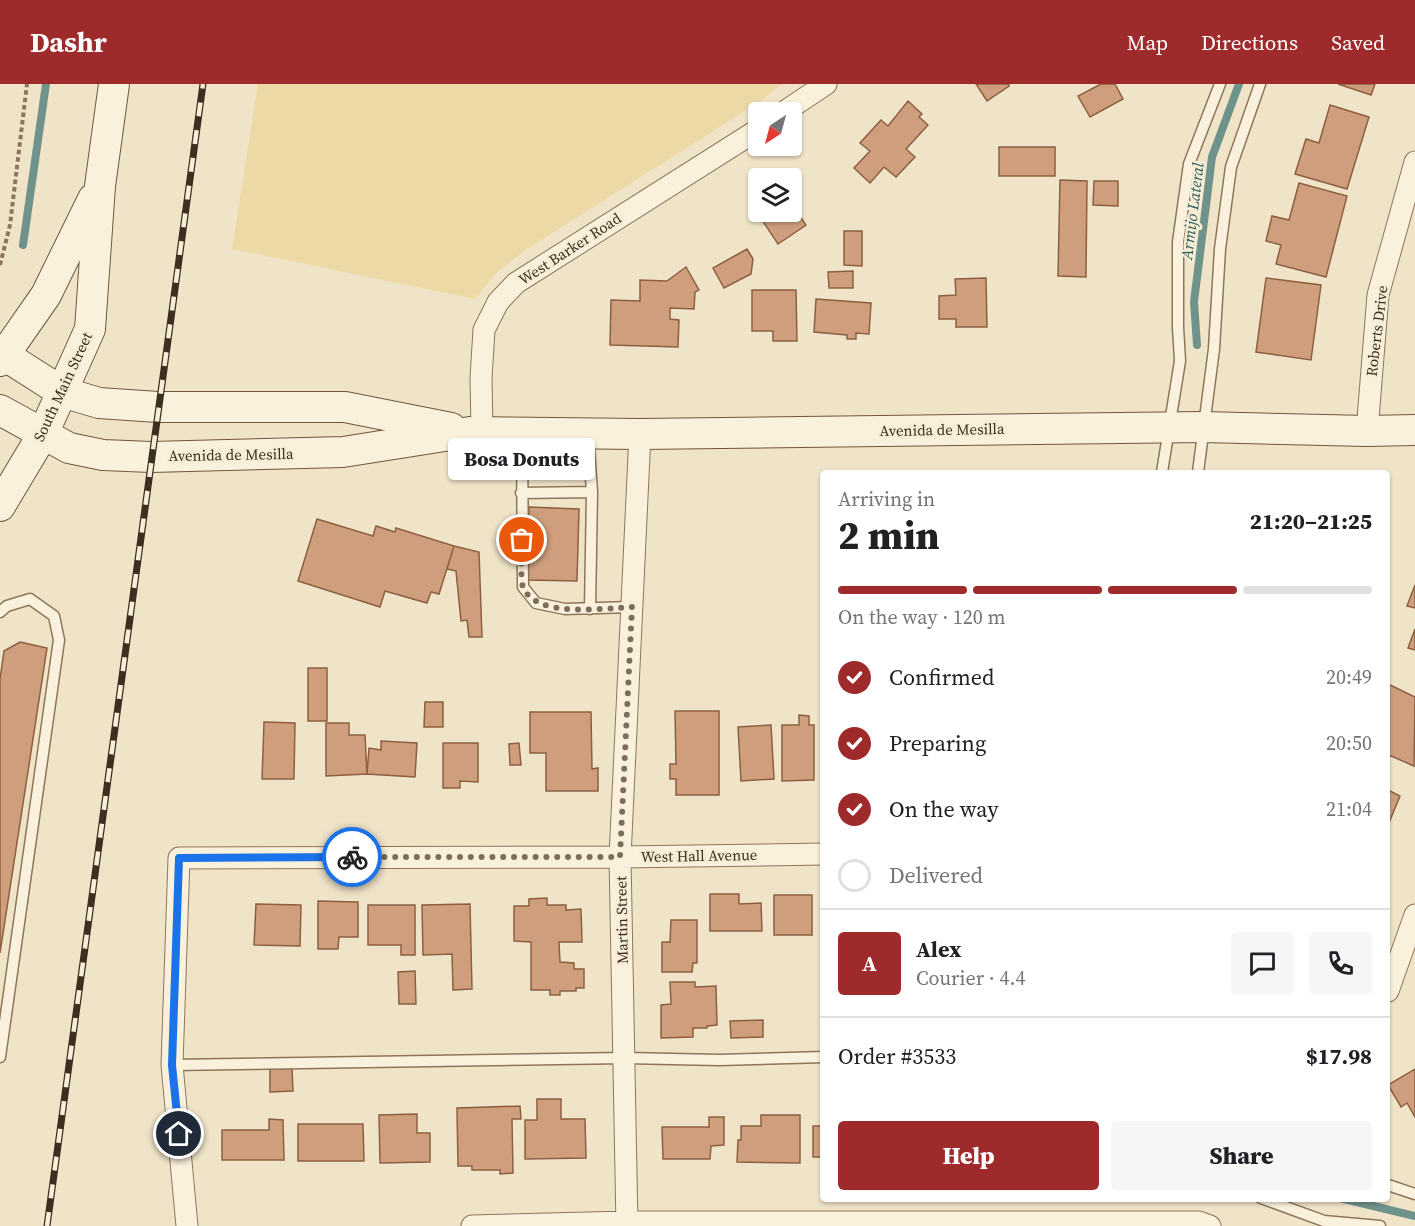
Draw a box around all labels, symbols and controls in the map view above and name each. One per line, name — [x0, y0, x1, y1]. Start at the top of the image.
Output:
text: Dashr — [30, 23, 107, 61]
text: Map — [1127, 28, 1168, 57]
text: Directions — [1201, 28, 1298, 57]
text: Saved — [1331, 28, 1385, 57]
north arrow — [748, 102, 802, 156]
map controls — [748, 102, 802, 222]
water label: Armijo Lateral — [1175, 161, 1209, 262]
button: layers — [748, 168, 802, 222]
street label: West Barker Road — [514, 207, 626, 290]
street label: Roberts Drive — [1360, 284, 1393, 378]
street label: South Main Street — [28, 328, 97, 445]
street label: Avenida de Mesilla — [879, 418, 1005, 441]
callout: Bosa Donuts — [448, 438, 596, 480]
street label: Avenida de Mesilla — [168, 443, 294, 466]
text: Bosa Donuts — [464, 445, 579, 473]
text: Arriving in — [838, 485, 935, 513]
text: 21:20–21:25 — [1250, 506, 1372, 536]
text: 2 min — [838, 509, 940, 562]
pin — [496, 514, 547, 565]
icon: bag — [505, 523, 538, 556]
text: On the way · 120 m — [838, 603, 1005, 631]
icon: check — [838, 661, 871, 694]
text: Confirmed — [889, 662, 994, 692]
text: 20:49 — [1326, 663, 1372, 691]
icon: check — [838, 727, 871, 760]
text: Preparing — [889, 728, 986, 758]
text: 20:50 — [1326, 729, 1372, 757]
icon: check — [838, 793, 871, 826]
text: On the way — [889, 794, 998, 824]
text: 21:04 — [1326, 795, 1372, 823]
courier — [322, 827, 382, 887]
icon: bike — [336, 841, 369, 874]
street label: West Hall Avenue — [640, 844, 758, 867]
text: Delivered — [889, 860, 983, 890]
street label: Martin Street — [610, 876, 633, 964]
button: chat — [1231, 932, 1294, 995]
button: phone — [1309, 932, 1372, 995]
text: Alex — [916, 934, 961, 964]
text: A — [862, 948, 877, 978]
text: Courier · 4.4 — [916, 964, 1025, 992]
text: Order #3533 — [838, 1041, 956, 1071]
text: $17.98 — [1306, 1041, 1372, 1071]
pin — [153, 1108, 204, 1159]
icon: home — [162, 1117, 195, 1150]
button: Help — [838, 1121, 1099, 1190]
button: Share — [1111, 1121, 1372, 1190]

